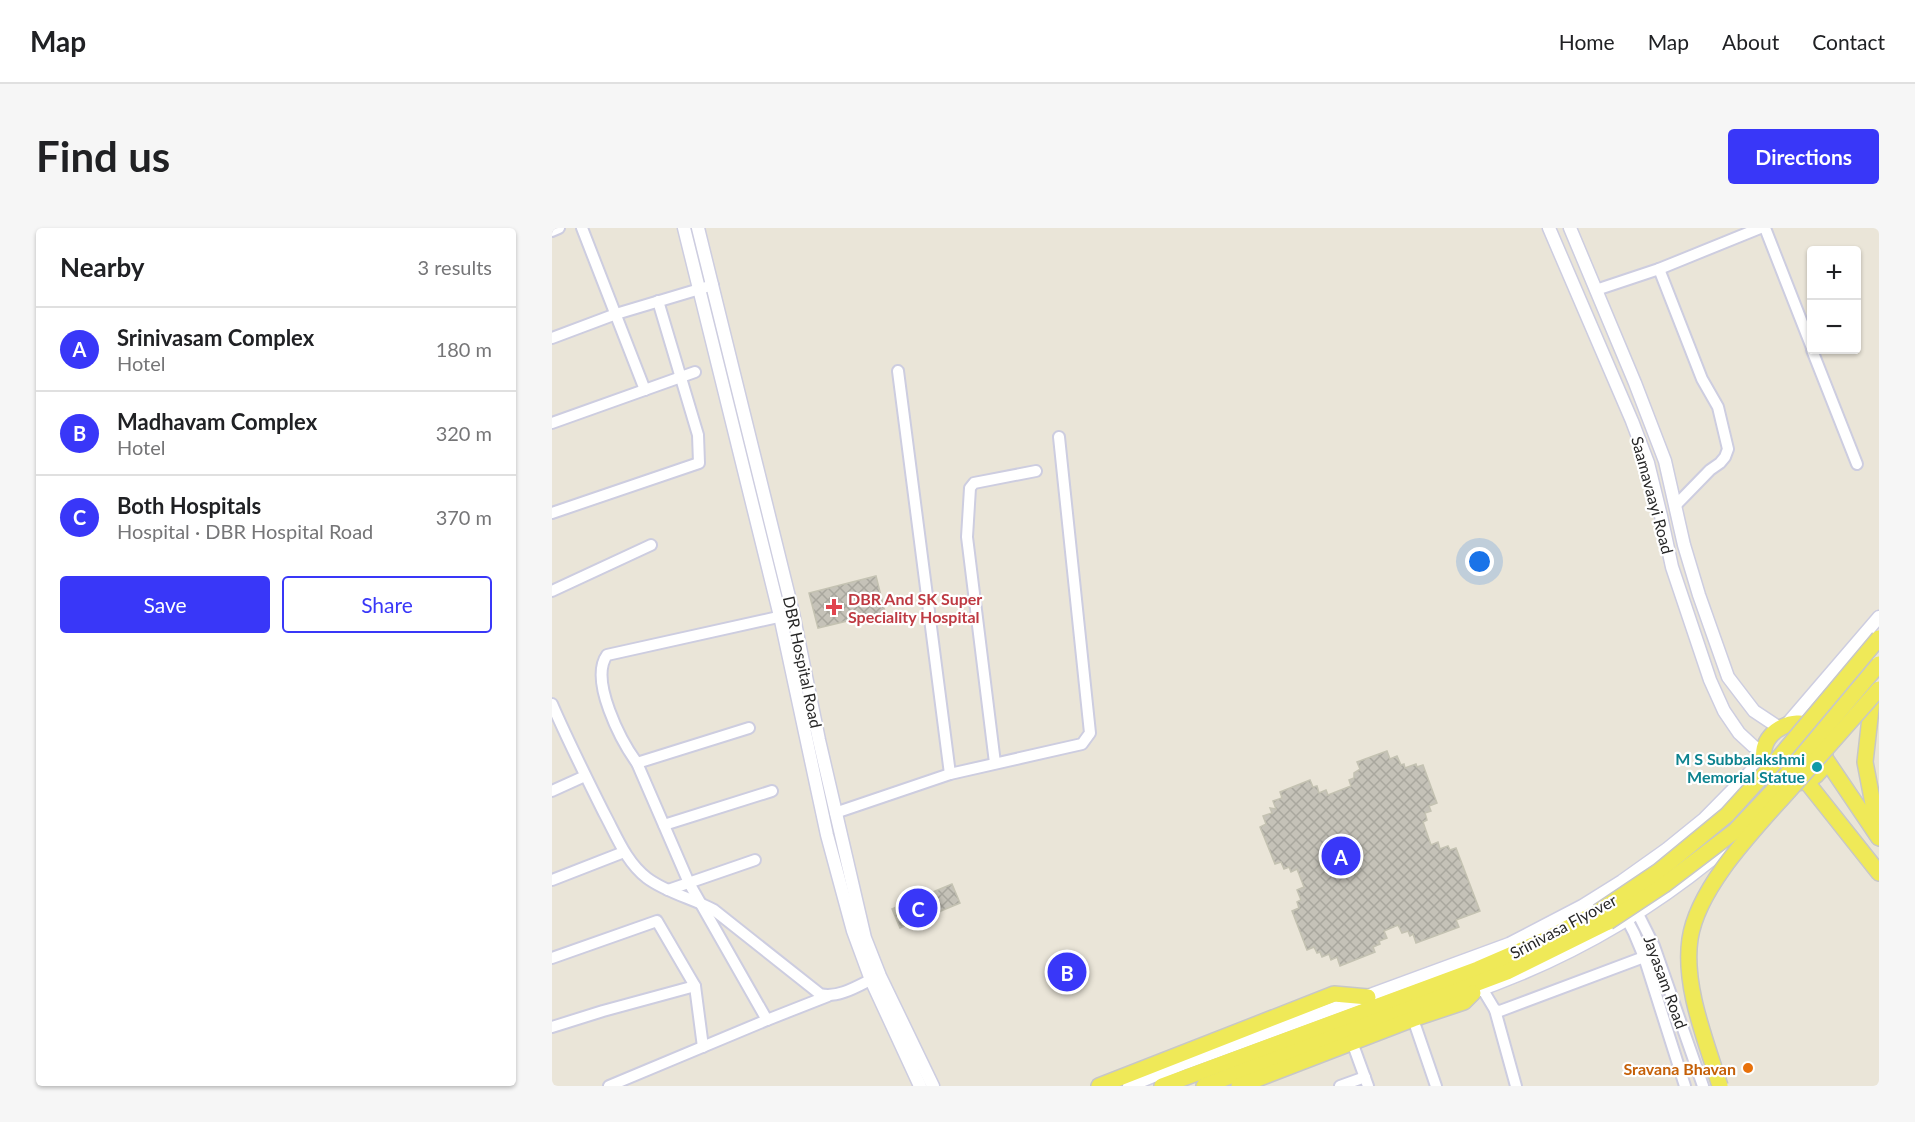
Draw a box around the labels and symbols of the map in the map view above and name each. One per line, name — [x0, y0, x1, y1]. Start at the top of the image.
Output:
street label: Saamavaayi Road — [1628, 434, 1678, 556]
your location — [1465, 547, 1494, 576]
place label: DBR And SK Super Speciality Hospital — [848, 589, 982, 626]
street label: DBR Hospital Road — [780, 594, 826, 730]
marker: DBR And SK Super Speciality Hospital — [825, 598, 843, 616]
place label: M S Subbalakshmi Memorial Statue — [1675, 749, 1805, 786]
marker: M S Subbalakshmi Memorial Statue — [1810, 760, 1824, 774]
pin: A — [1322, 834, 1360, 878]
pin: C — [898, 886, 938, 930]
street label: Srinivasa Flyover — [1507, 890, 1620, 962]
street label: Jayasam Road — [1640, 933, 1692, 1031]
pin: B — [1048, 950, 1086, 994]
place label: Sravana Bhavan — [1623, 1059, 1736, 1078]
marker: Sravana Bhavan — [1741, 1061, 1755, 1075]

